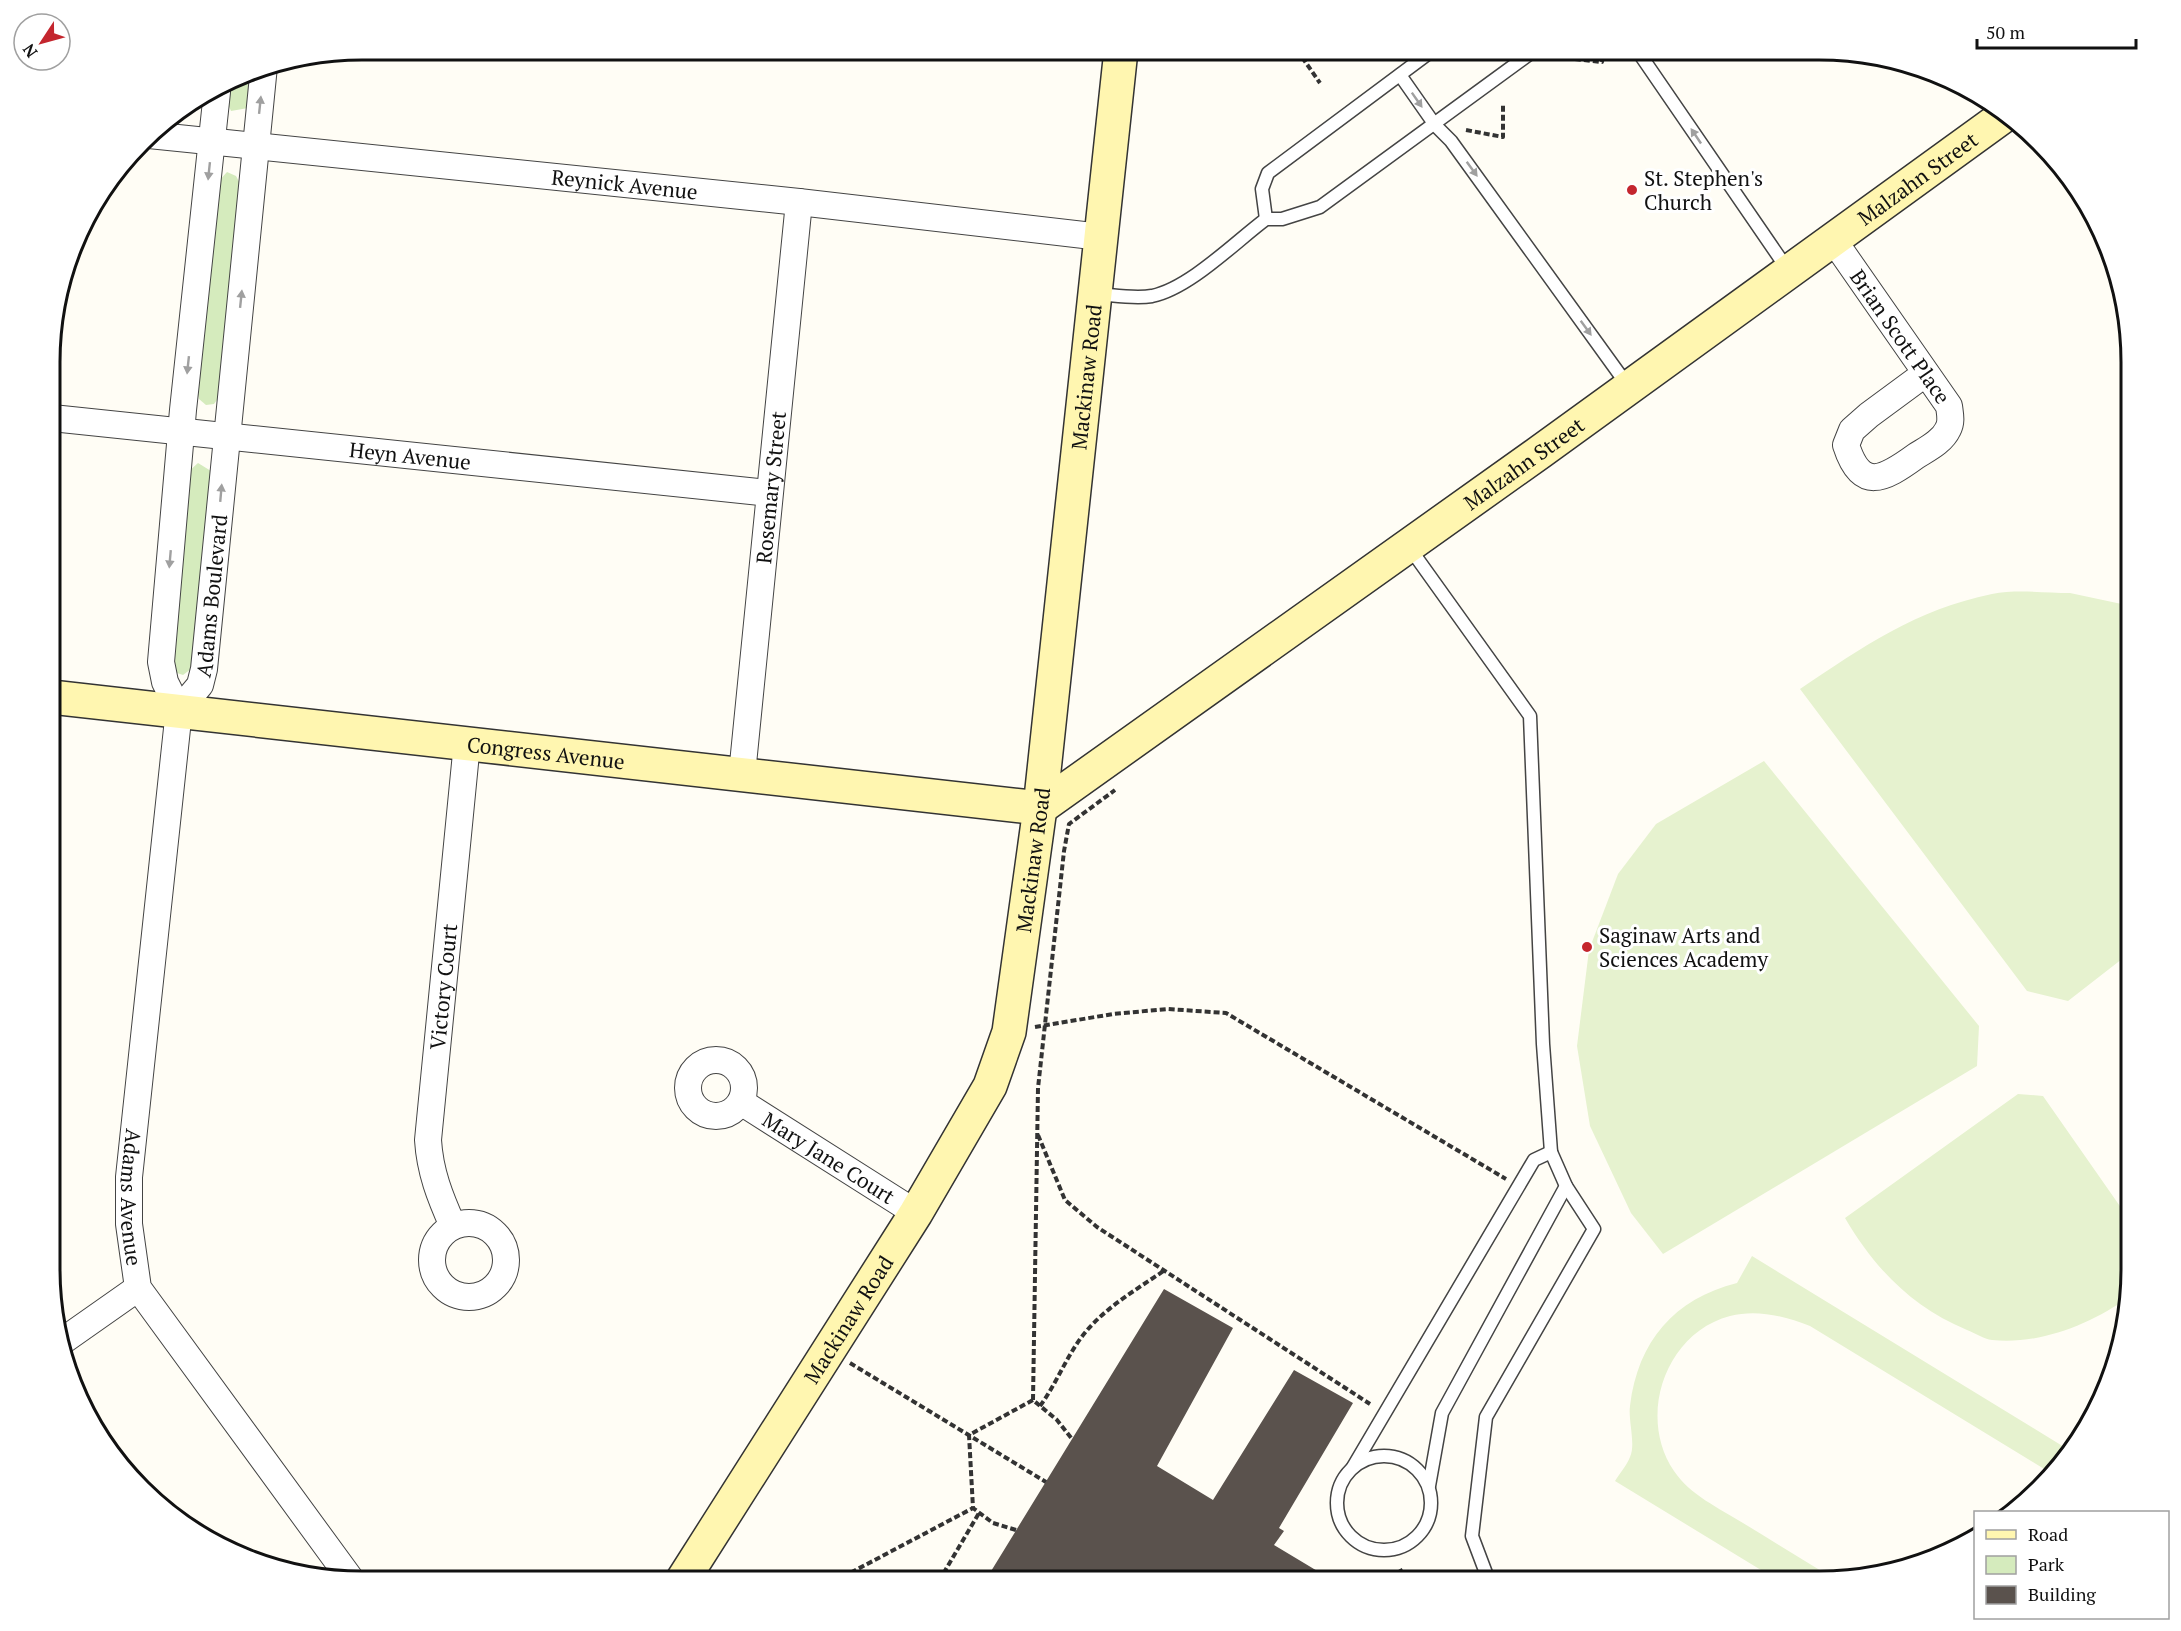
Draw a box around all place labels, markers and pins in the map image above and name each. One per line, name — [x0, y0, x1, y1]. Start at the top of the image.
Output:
place label: St. Stephen's Church — [1644, 164, 1763, 216]
marker: St. Stephen's Church — [1625, 183, 1639, 197]
place label: Saginaw Arts and Sciences Academy — [1599, 921, 1768, 973]
marker: Saginaw Arts and Sciences Academy — [1580, 940, 1594, 954]

